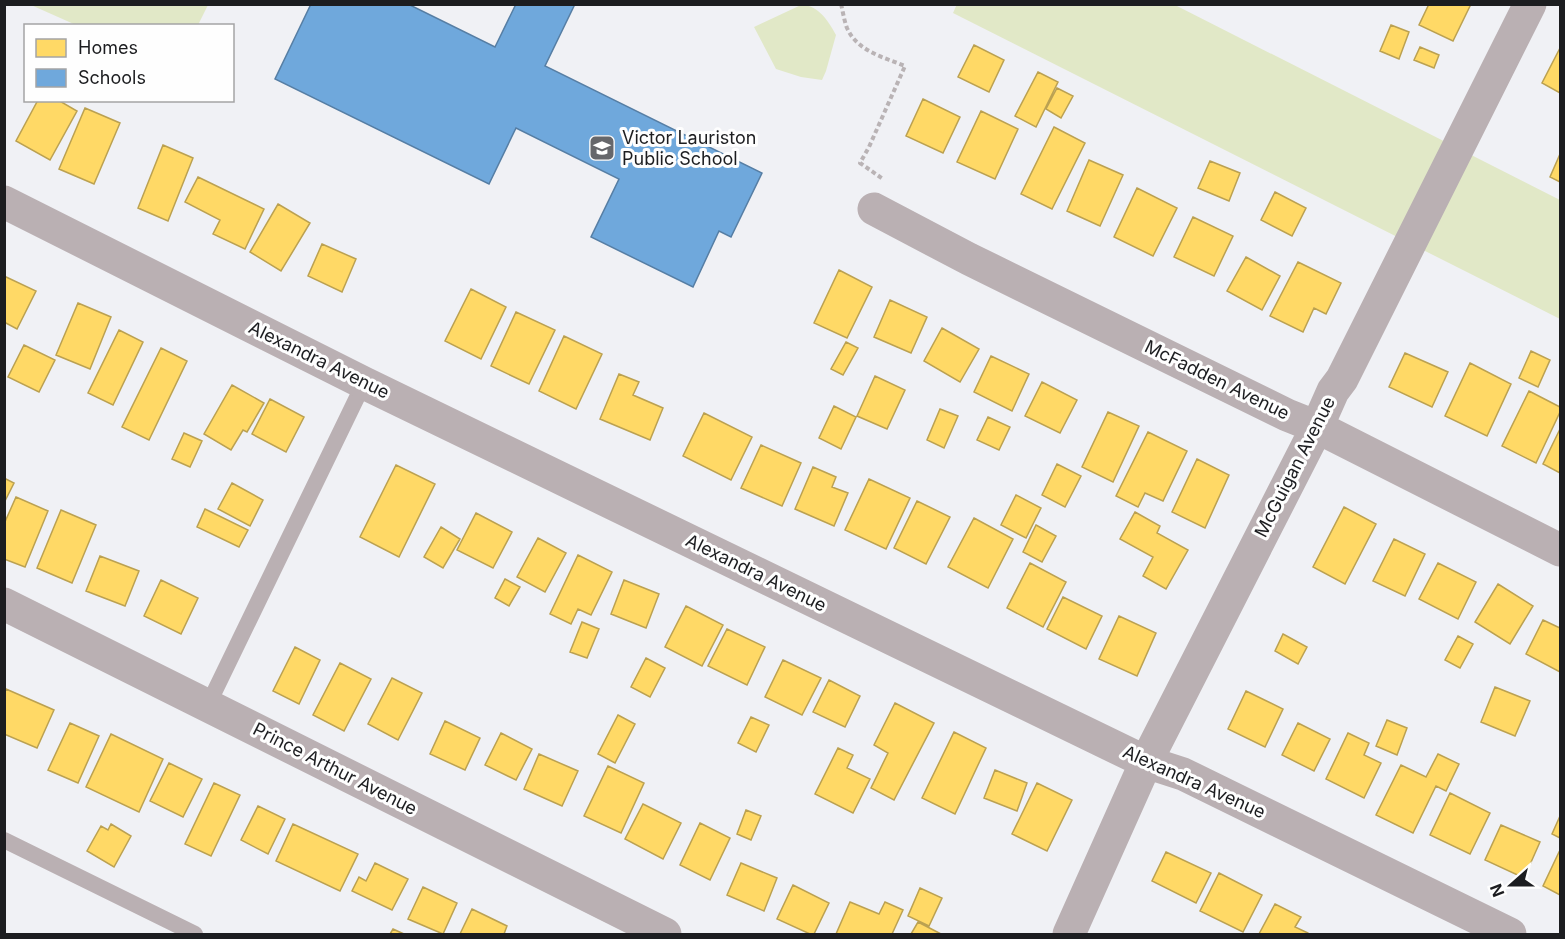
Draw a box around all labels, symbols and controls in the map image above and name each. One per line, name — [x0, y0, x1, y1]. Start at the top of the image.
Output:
legend — [24, 24, 234, 102]
text: Homes — [78, 37, 138, 58]
text: Schools — [78, 67, 146, 88]
place label: Victor Lauriston Public School — [622, 127, 756, 169]
school or university icon: Victor Lauriston Public School — [587, 133, 617, 163]
street label: Alexandra Avenue — [246, 316, 393, 403]
street label: McFadden Avenue — [1141, 335, 1293, 424]
street label: McGuigan Avenue — [1250, 393, 1339, 541]
street label: Alexandra Avenue — [683, 529, 830, 616]
street label: Prince Arthur Avenue — [250, 718, 421, 819]
street label: Alexandra Avenue — [1120, 741, 1269, 822]
north arrow — [1481, 855, 1541, 915]
text: N — [1485, 881, 1509, 900]

